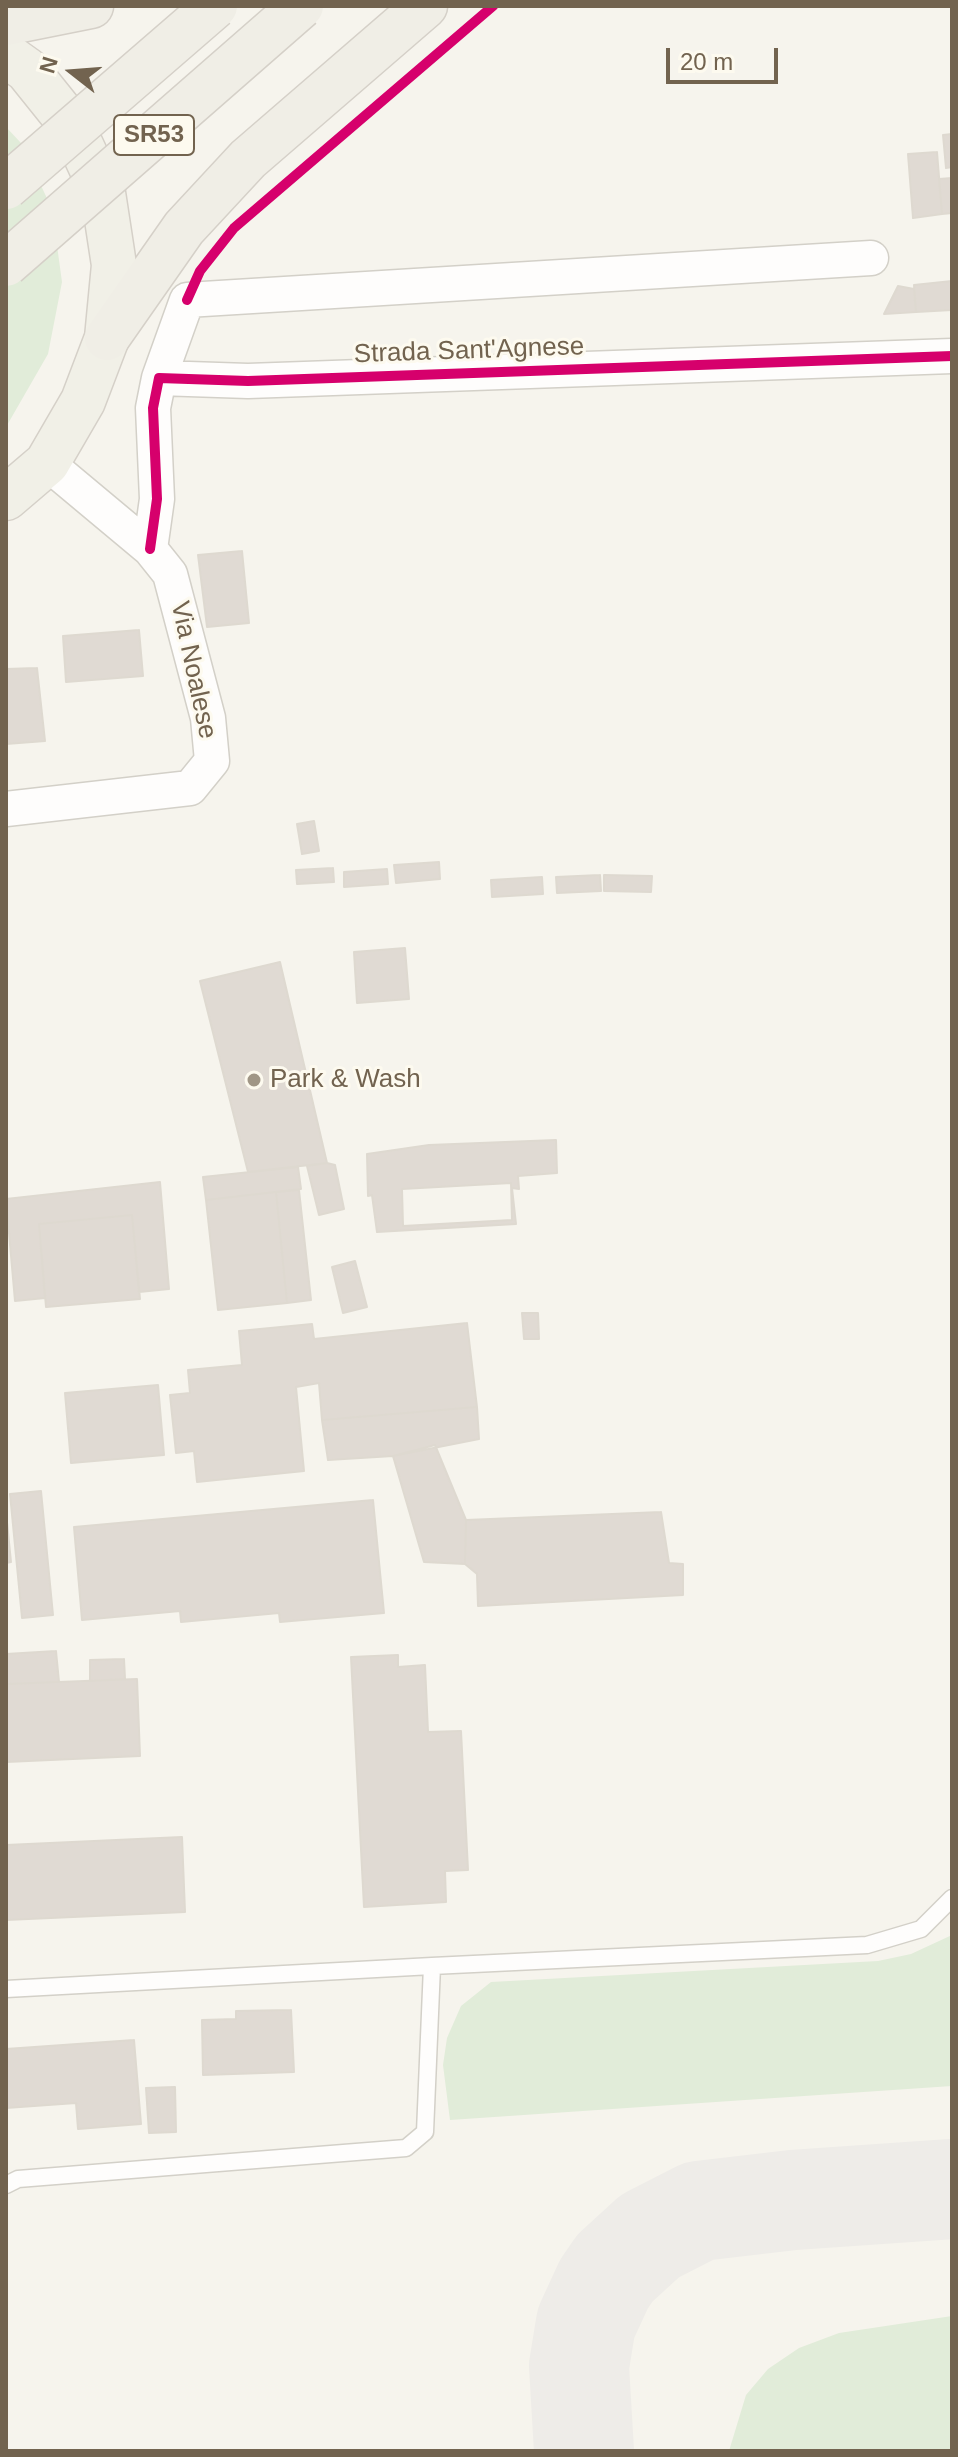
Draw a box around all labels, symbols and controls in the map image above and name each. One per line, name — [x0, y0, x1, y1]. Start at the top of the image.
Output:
north arrow — [32, 32, 112, 112]
scale bar — [670, 32, 782, 82]
text: 20 m — [680, 48, 733, 75]
text: N — [34, 54, 63, 76]
road number: SR53 — [114, 115, 194, 155]
street label: Strada Sant'Agnese — [353, 331, 585, 371]
street label: Via Noalese — [163, 598, 223, 742]
place label: Park & Wash — [270, 1064, 421, 1096]
marker: Park & Wash — [245, 1071, 263, 1089]

